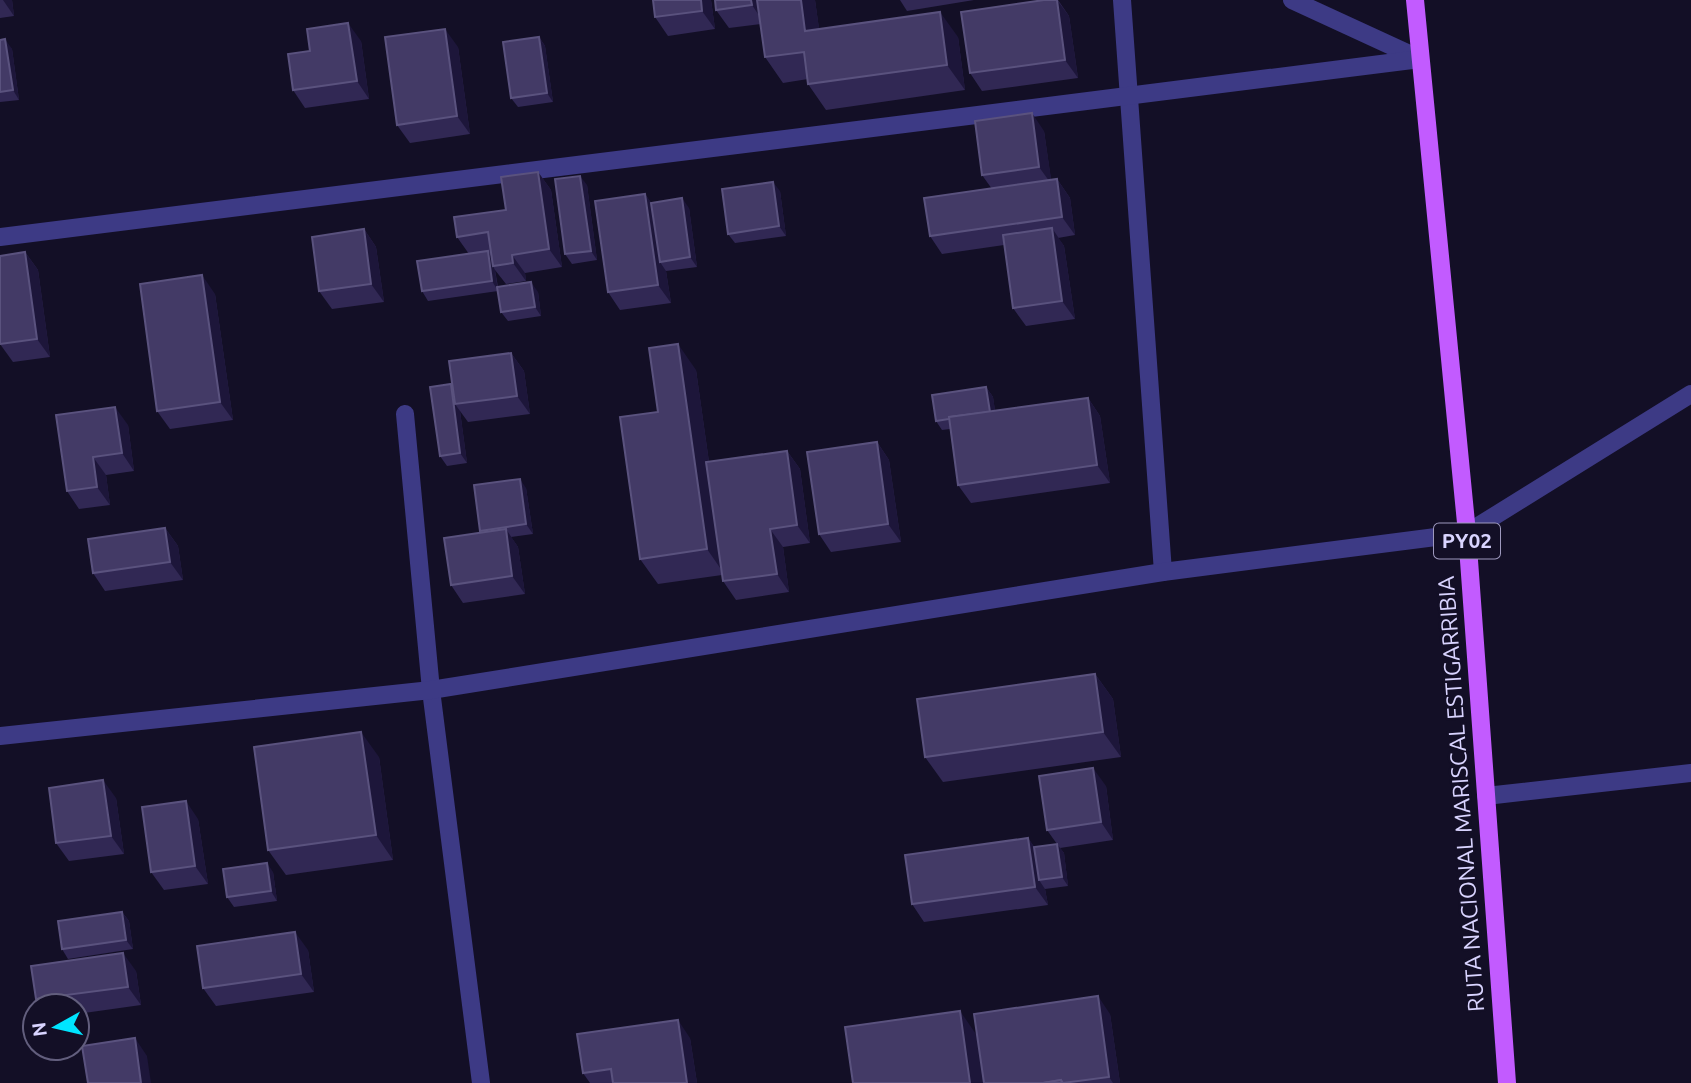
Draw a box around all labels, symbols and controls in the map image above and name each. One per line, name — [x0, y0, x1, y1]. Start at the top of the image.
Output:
road number: PY02 — [1434, 524, 1500, 558]
street label: RUTA NACIONAL MARISCAL ESTIGARRIBIA — [1433, 575, 1488, 1013]
north arrow — [21, 992, 91, 1062]
text: N — [27, 1021, 51, 1038]

